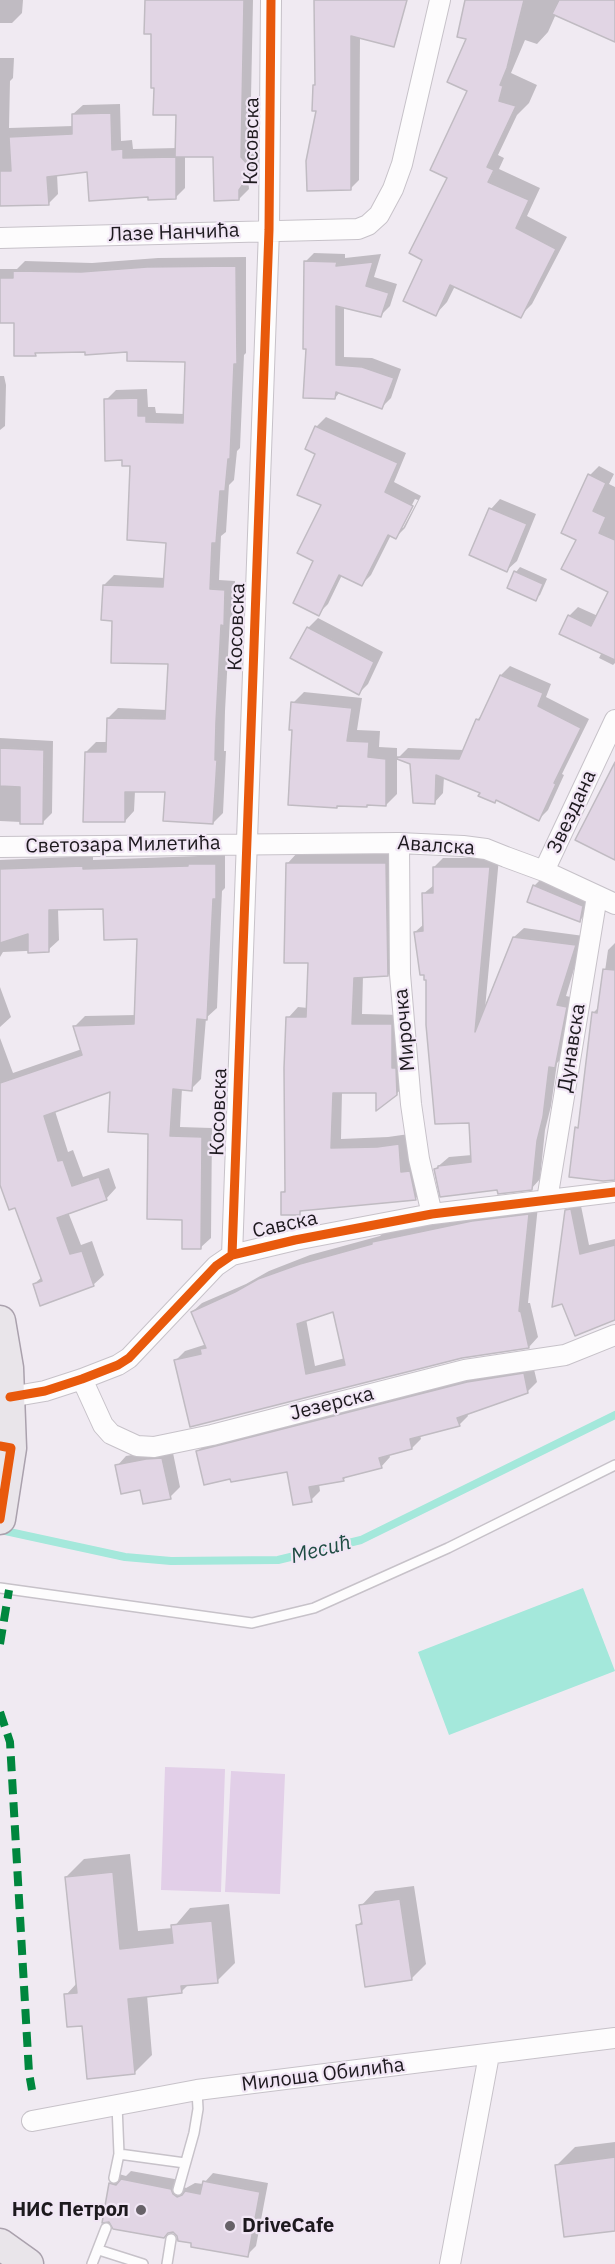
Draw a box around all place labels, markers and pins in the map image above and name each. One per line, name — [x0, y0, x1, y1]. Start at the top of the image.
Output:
place label: НИС Петрол — [12, 2198, 129, 2222]
marker: НИС Петрол — [134, 2203, 148, 2217]
place label: DriveCafe — [242, 2214, 334, 2238]
marker: DriveCafe — [223, 2219, 237, 2233]

